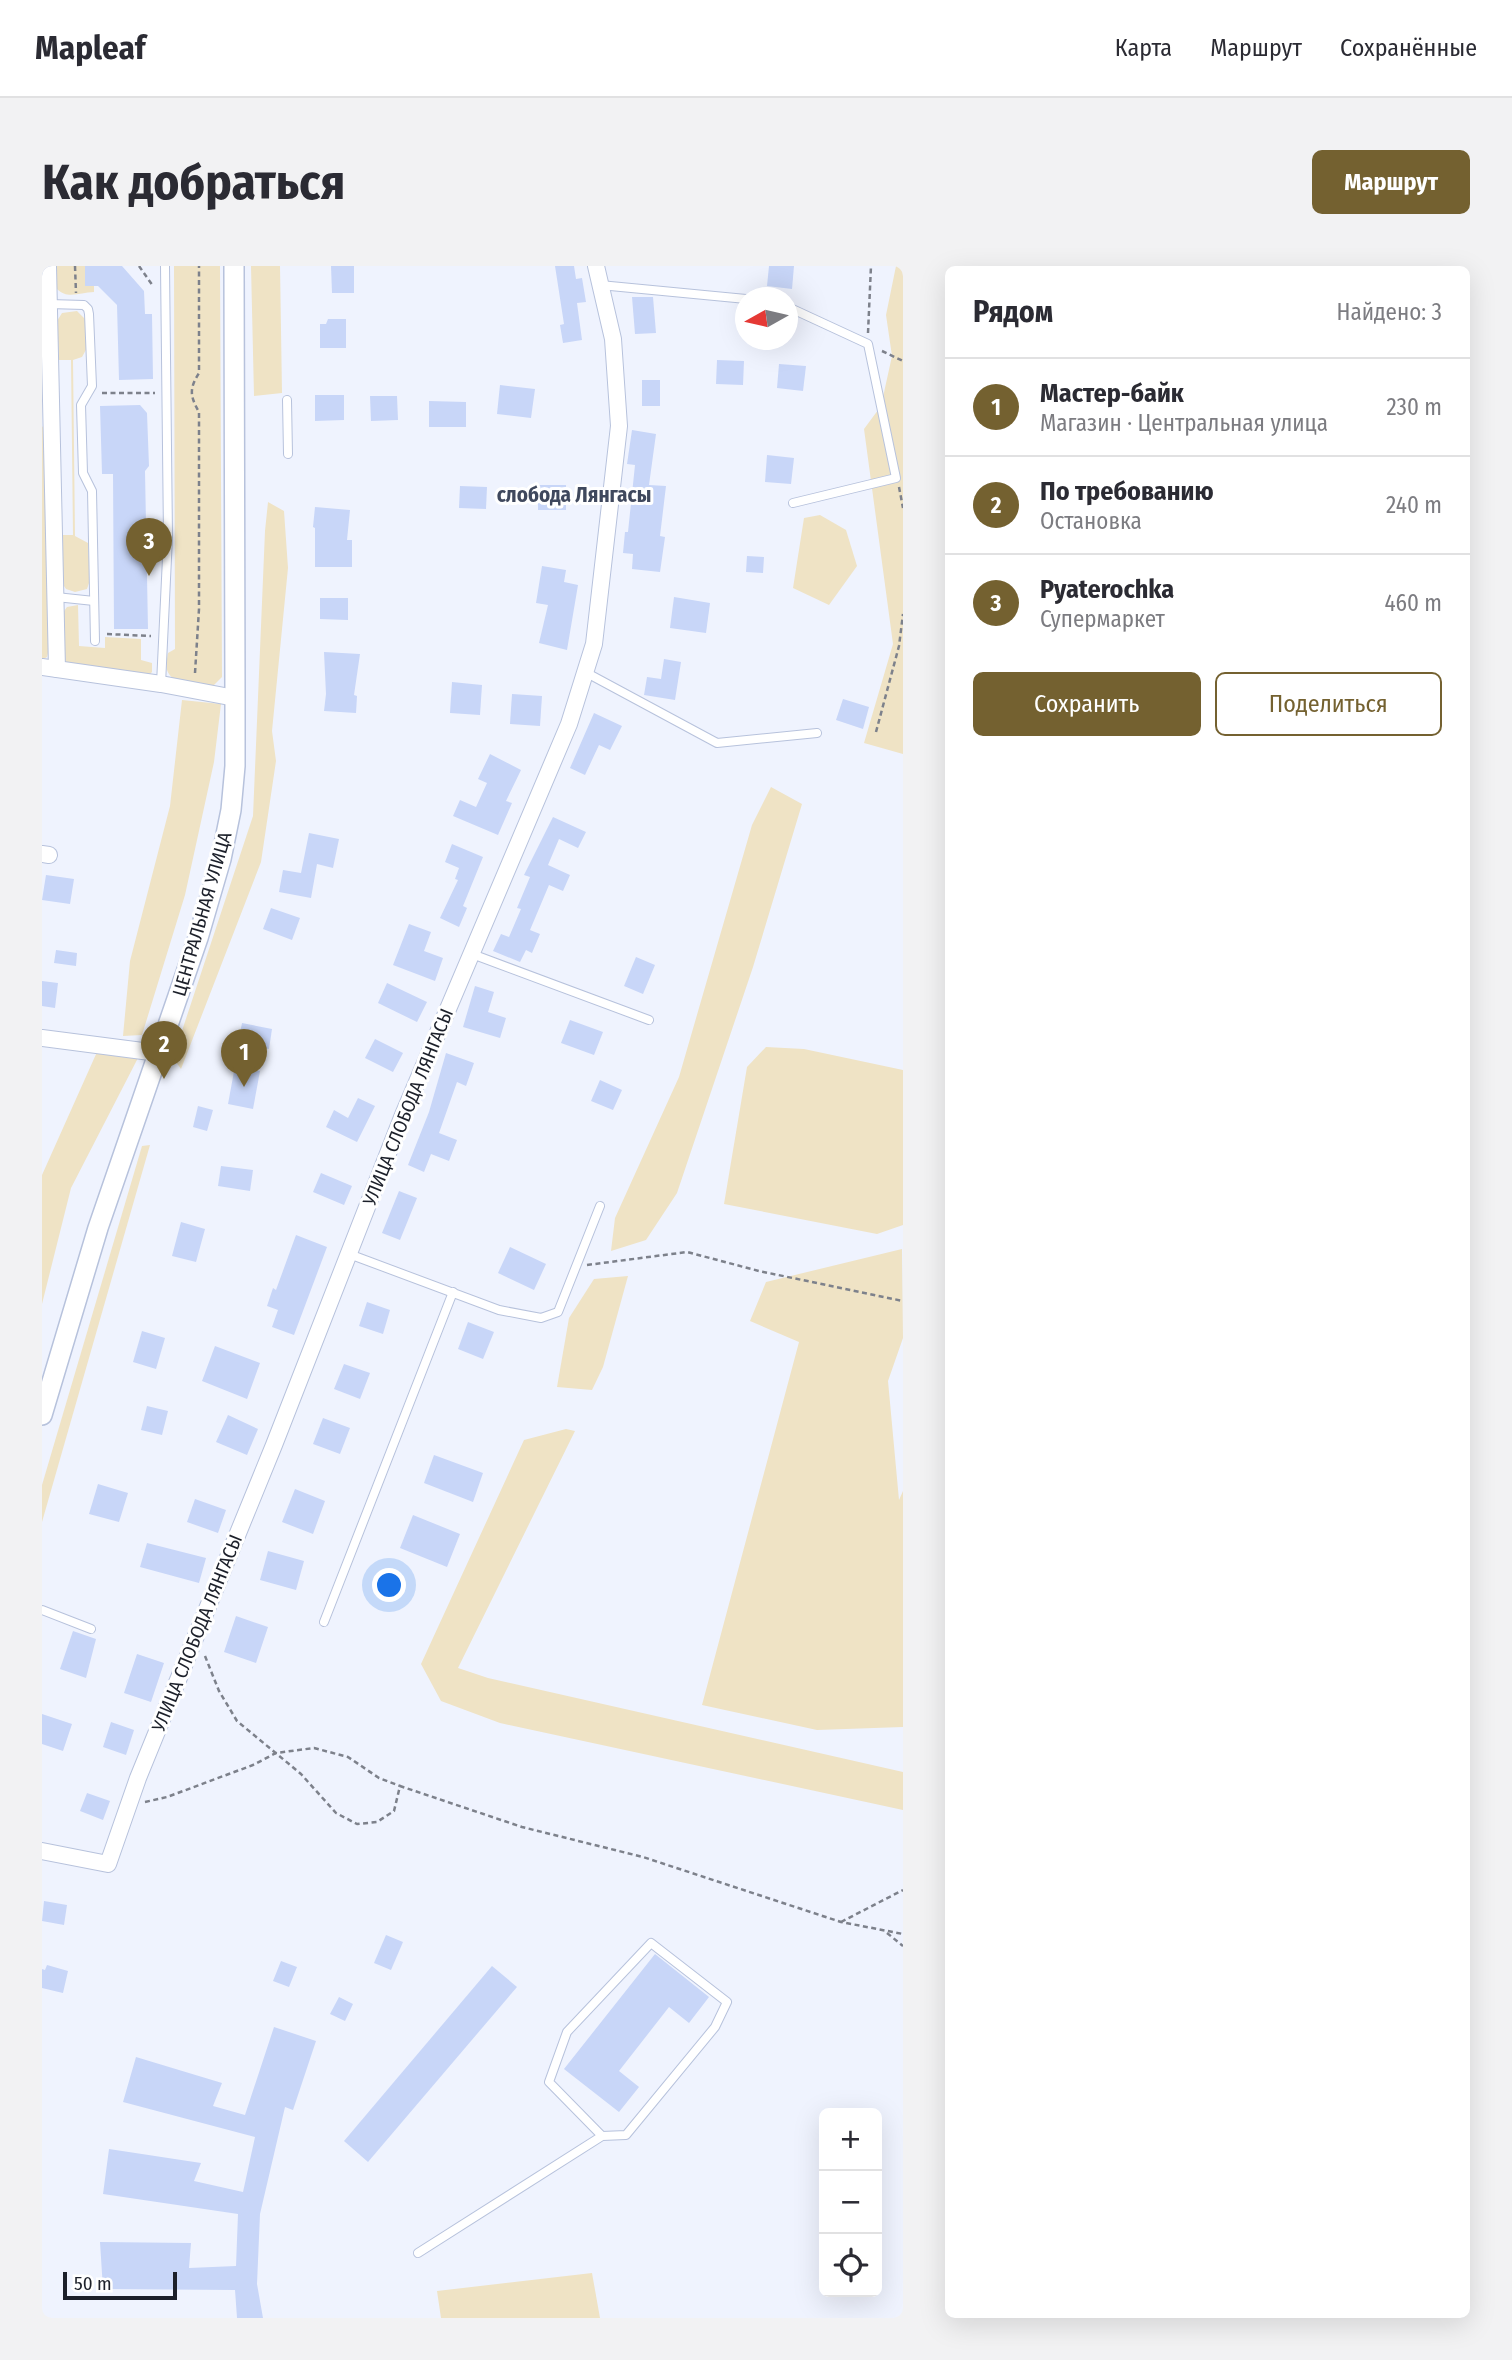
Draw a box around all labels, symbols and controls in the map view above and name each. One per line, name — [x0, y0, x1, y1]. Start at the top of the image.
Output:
text: Mapleaf — [35, 28, 146, 68]
text: Карта — [1115, 34, 1172, 62]
text: Маршрут — [1210, 34, 1302, 62]
text: Сохранённые — [1340, 34, 1477, 62]
button: Маршрут — [1312, 150, 1470, 214]
text: Как добраться — [42, 153, 345, 212]
north arrow — [735, 287, 798, 350]
text: Рядом — [973, 294, 1053, 330]
text: Найдено: 3 — [1337, 298, 1442, 326]
text: Мастер-байк — [1040, 378, 1184, 409]
text: 1 — [991, 393, 1001, 421]
text: 230 m — [1386, 393, 1442, 421]
text: Магазин · Центральная улица — [1040, 409, 1328, 437]
text: По требованию — [1040, 476, 1214, 507]
district label: слобода Лянгасы — [497, 482, 651, 508]
text: 2 — [991, 491, 1001, 519]
text: 240 m — [1386, 491, 1442, 519]
text: Остановка — [1040, 507, 1142, 535]
pin: 3 — [126, 518, 172, 576]
text: Pyaterochka — [1040, 574, 1174, 605]
text: 3 — [991, 589, 1001, 617]
text: 460 m — [1384, 589, 1442, 617]
text: Супермаркет — [1040, 605, 1165, 633]
button: Сохранить — [973, 672, 1201, 736]
button: Поделиться — [1215, 672, 1442, 736]
street label: ЦЕНТРАЛЬНАЯ УЛИЦА — [168, 829, 236, 999]
street label: УЛИЦА СЛОБОДА ЛЯНГАСЫ — [358, 1005, 458, 1210]
pin: 2 — [141, 1021, 187, 1079]
pin: 1 — [221, 1029, 267, 1087]
street label: УЛИЦА СЛОБОДА ЛЯНГАСЫ — [147, 1531, 247, 1736]
your location — [372, 1568, 406, 1602]
map controls — [819, 2108, 882, 2297]
button: + — [819, 2108, 882, 2171]
button: − — [819, 2171, 882, 2234]
button: locate — [819, 2234, 882, 2297]
scale bar — [63, 2269, 177, 2301]
text: 50 m — [74, 2272, 112, 2295]

